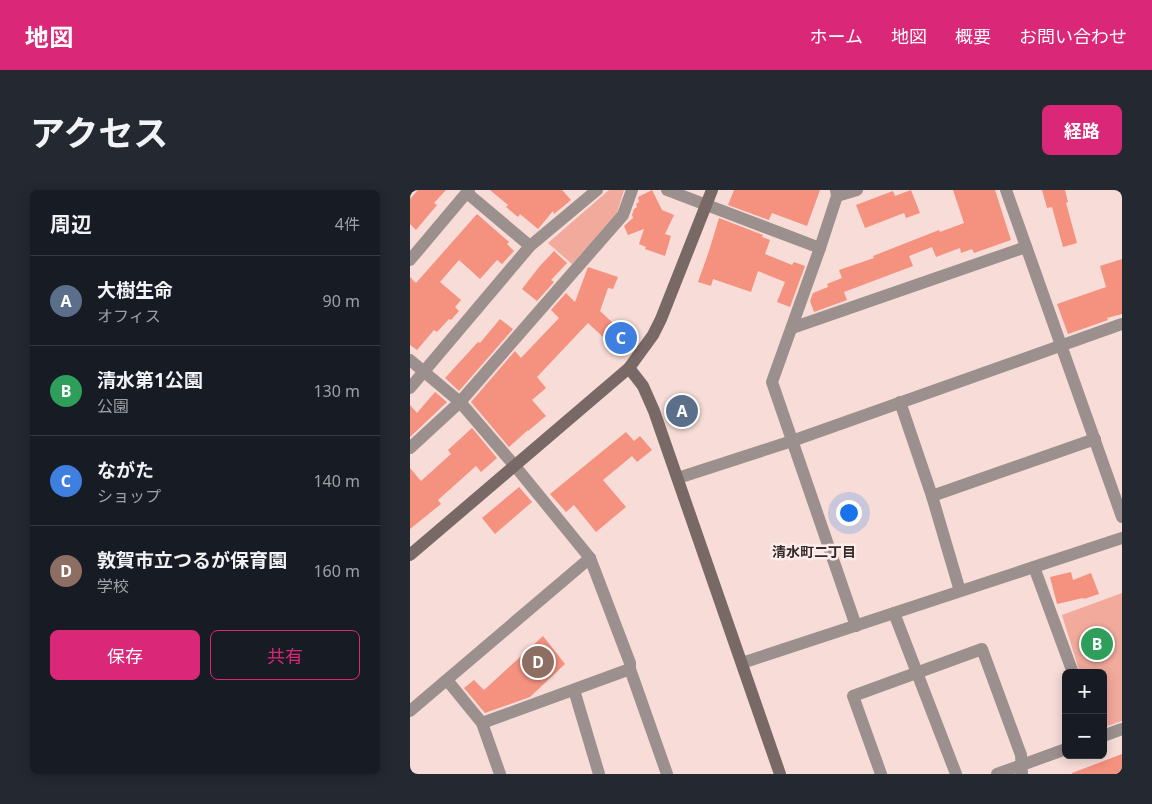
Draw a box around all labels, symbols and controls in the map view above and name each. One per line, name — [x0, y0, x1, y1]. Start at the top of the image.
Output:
text: 地図 — [25, 20, 73, 53]
text: ホーム — [810, 24, 863, 48]
text: 地図 — [891, 24, 927, 48]
text: 概要 — [955, 24, 991, 48]
text: お問い合わせ — [1019, 24, 1127, 48]
button: 経路 — [1042, 105, 1122, 155]
text: アクセス — [30, 109, 168, 156]
text: 周辺 — [50, 210, 92, 238]
text: 4件 — [335, 213, 360, 235]
text: 大樹生命 — [97, 277, 173, 303]
text: A — [60, 290, 72, 312]
text: 90 m — [323, 290, 360, 312]
text: オフィス — [97, 305, 161, 327]
pin: C — [605, 319, 637, 357]
text: 清水第1公園 — [97, 367, 203, 393]
text: B — [61, 380, 71, 402]
text: 130 m — [313, 380, 360, 402]
pin: A — [666, 392, 698, 430]
text: 公園 — [97, 395, 129, 417]
text: ながた — [97, 457, 154, 483]
text: C — [61, 470, 71, 492]
text: 140 m — [313, 470, 360, 492]
text: ショップ — [97, 485, 161, 507]
your location — [836, 500, 862, 526]
district label: 清水町二丁目 — [772, 542, 856, 561]
text: 敦賀市立つるが保育園 — [97, 547, 287, 573]
text: D — [60, 560, 72, 582]
text: 160 m — [313, 560, 360, 582]
text: 学校 — [97, 575, 129, 597]
pin: B — [1081, 625, 1113, 663]
button: 保存 — [50, 630, 200, 680]
button: 共有 — [210, 630, 360, 680]
pin: D — [522, 643, 554, 681]
map controls — [1062, 669, 1107, 759]
button: + — [1062, 669, 1107, 714]
button: − — [1062, 714, 1107, 759]

